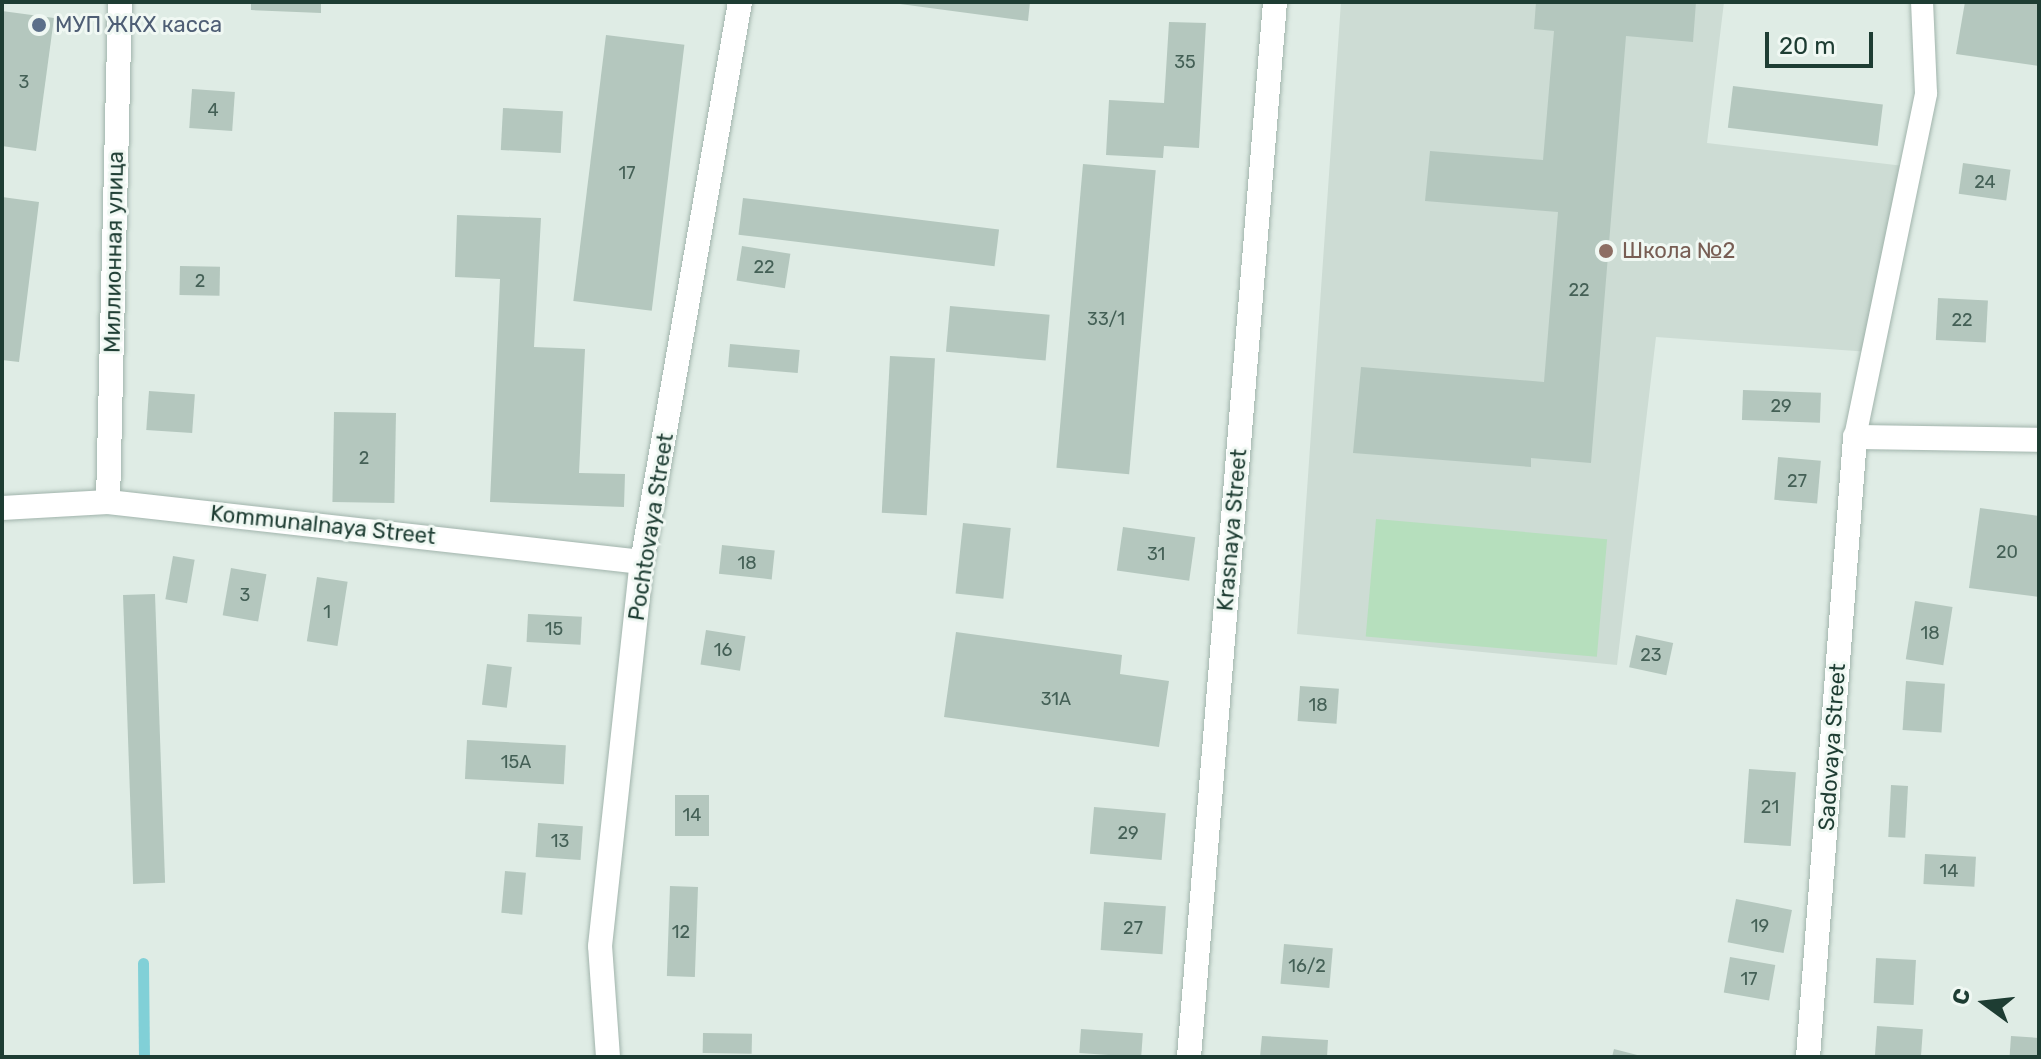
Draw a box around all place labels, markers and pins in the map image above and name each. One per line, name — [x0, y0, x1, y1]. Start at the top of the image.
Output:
place label: МУП ЖКХ касса — [55, 12, 222, 38]
marker: МУП ЖКХ касса — [30, 16, 48, 34]
place label: Школа №2 — [1622, 238, 1735, 264]
marker: Школа №2 — [1597, 242, 1615, 260]

